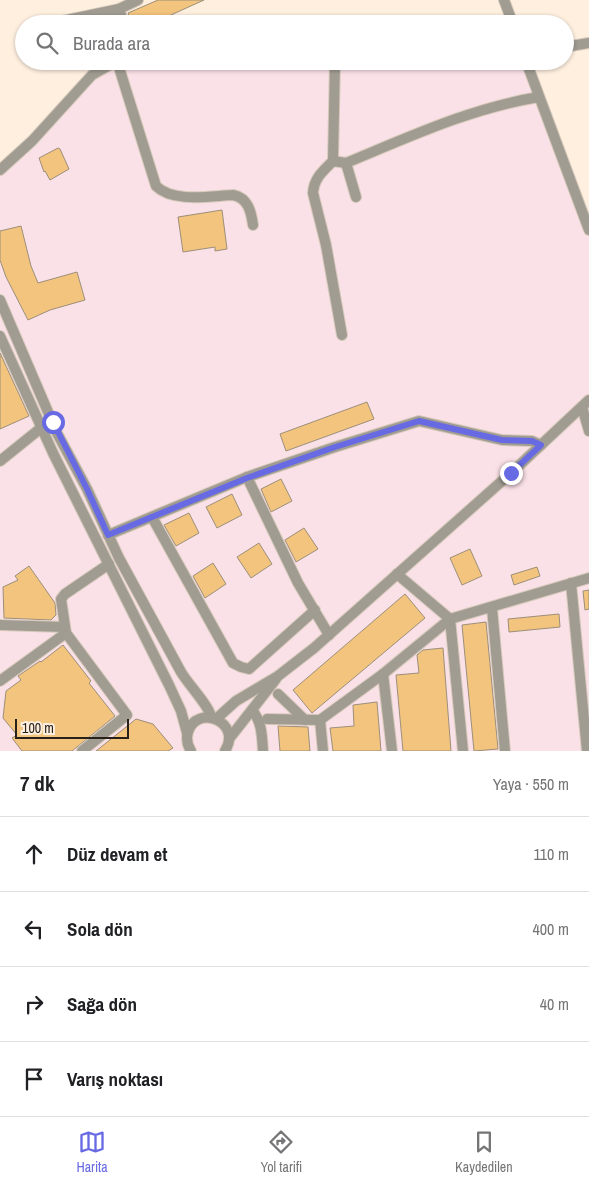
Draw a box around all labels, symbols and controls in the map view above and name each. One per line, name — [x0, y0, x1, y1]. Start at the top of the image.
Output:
search box — [15, 15, 574, 70]
icon: search — [33, 29, 61, 57]
text: Burada ara — [73, 30, 150, 56]
route start — [42, 411, 65, 434]
route end — [500, 462, 523, 485]
scale bar — [15, 716, 129, 739]
text: 100 m — [22, 719, 54, 737]
text: 7 dk — [20, 769, 54, 798]
text: Yaya · 550 m — [493, 773, 569, 795]
icon: ahead — [20, 840, 48, 868]
text: Düz devam et — [67, 841, 167, 867]
text: 110 m — [533, 843, 569, 865]
icon: left — [20, 915, 48, 943]
text: Sola dön — [67, 916, 133, 942]
text: 400 m — [533, 918, 569, 940]
icon: right — [20, 990, 48, 1018]
text: Sağa dön — [67, 991, 137, 1017]
text: 40 m — [540, 993, 569, 1015]
icon: arrive — [20, 1065, 48, 1093]
text: Varış noktası — [67, 1066, 163, 1092]
tab: Harita — [76, 1128, 108, 1176]
tab: Yol tarifi — [260, 1128, 302, 1176]
tab: Kaydedilen — [455, 1128, 513, 1176]

